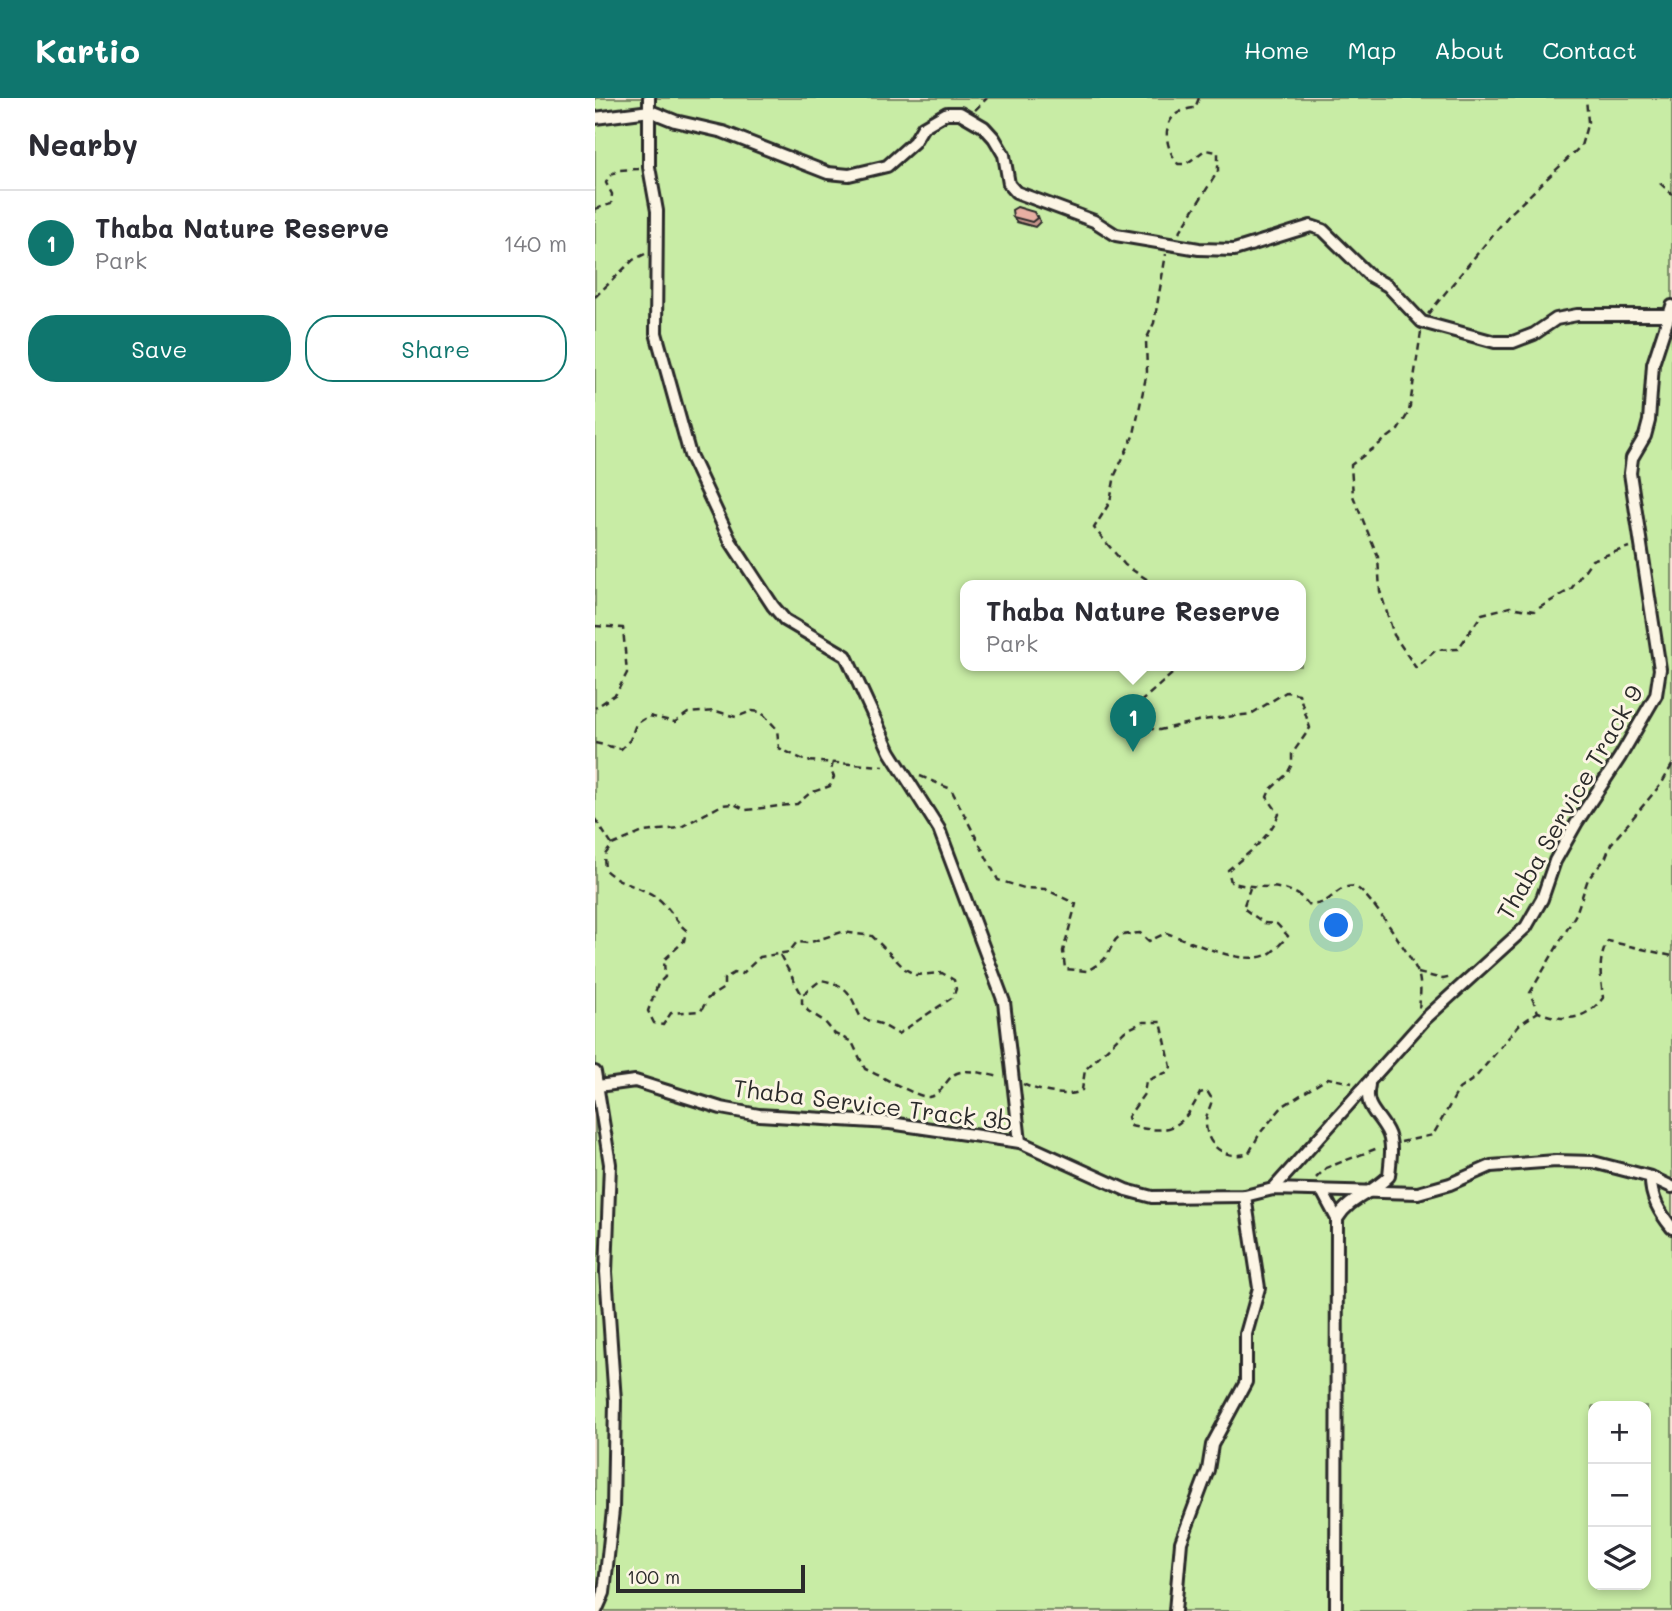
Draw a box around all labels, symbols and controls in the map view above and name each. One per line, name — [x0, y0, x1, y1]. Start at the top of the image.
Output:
text: Kartio — [35, 28, 140, 71]
text: Home — [1244, 34, 1309, 65]
text: Map — [1347, 34, 1396, 65]
text: About — [1434, 34, 1504, 65]
text: Contact — [1542, 34, 1637, 65]
text: Nearby — [28, 124, 138, 164]
text: Thaba Nature Reserve — [95, 211, 389, 245]
text: 1 — [46, 228, 56, 258]
text: 140 m — [503, 228, 567, 258]
text: Park — [95, 245, 147, 275]
button: Save — [28, 315, 291, 382]
button: Share — [305, 315, 567, 382]
popup — [960, 580, 1306, 671]
text: Thaba Nature Reserve — [986, 594, 1280, 628]
text: Park — [986, 628, 1038, 658]
street label: Thaba Service Track 9 — [1489, 679, 1649, 925]
pin: 1 — [1110, 694, 1156, 752]
your location — [1319, 908, 1353, 942]
street label: Thaba Service Track 3b — [732, 1071, 1014, 1137]
map controls — [1588, 1401, 1651, 1590]
button: + — [1588, 1401, 1651, 1464]
button: − — [1588, 1464, 1651, 1527]
button: layers — [1588, 1527, 1651, 1590]
scale bar — [616, 1562, 805, 1594]
text: 100 m — [627, 1564, 680, 1589]

